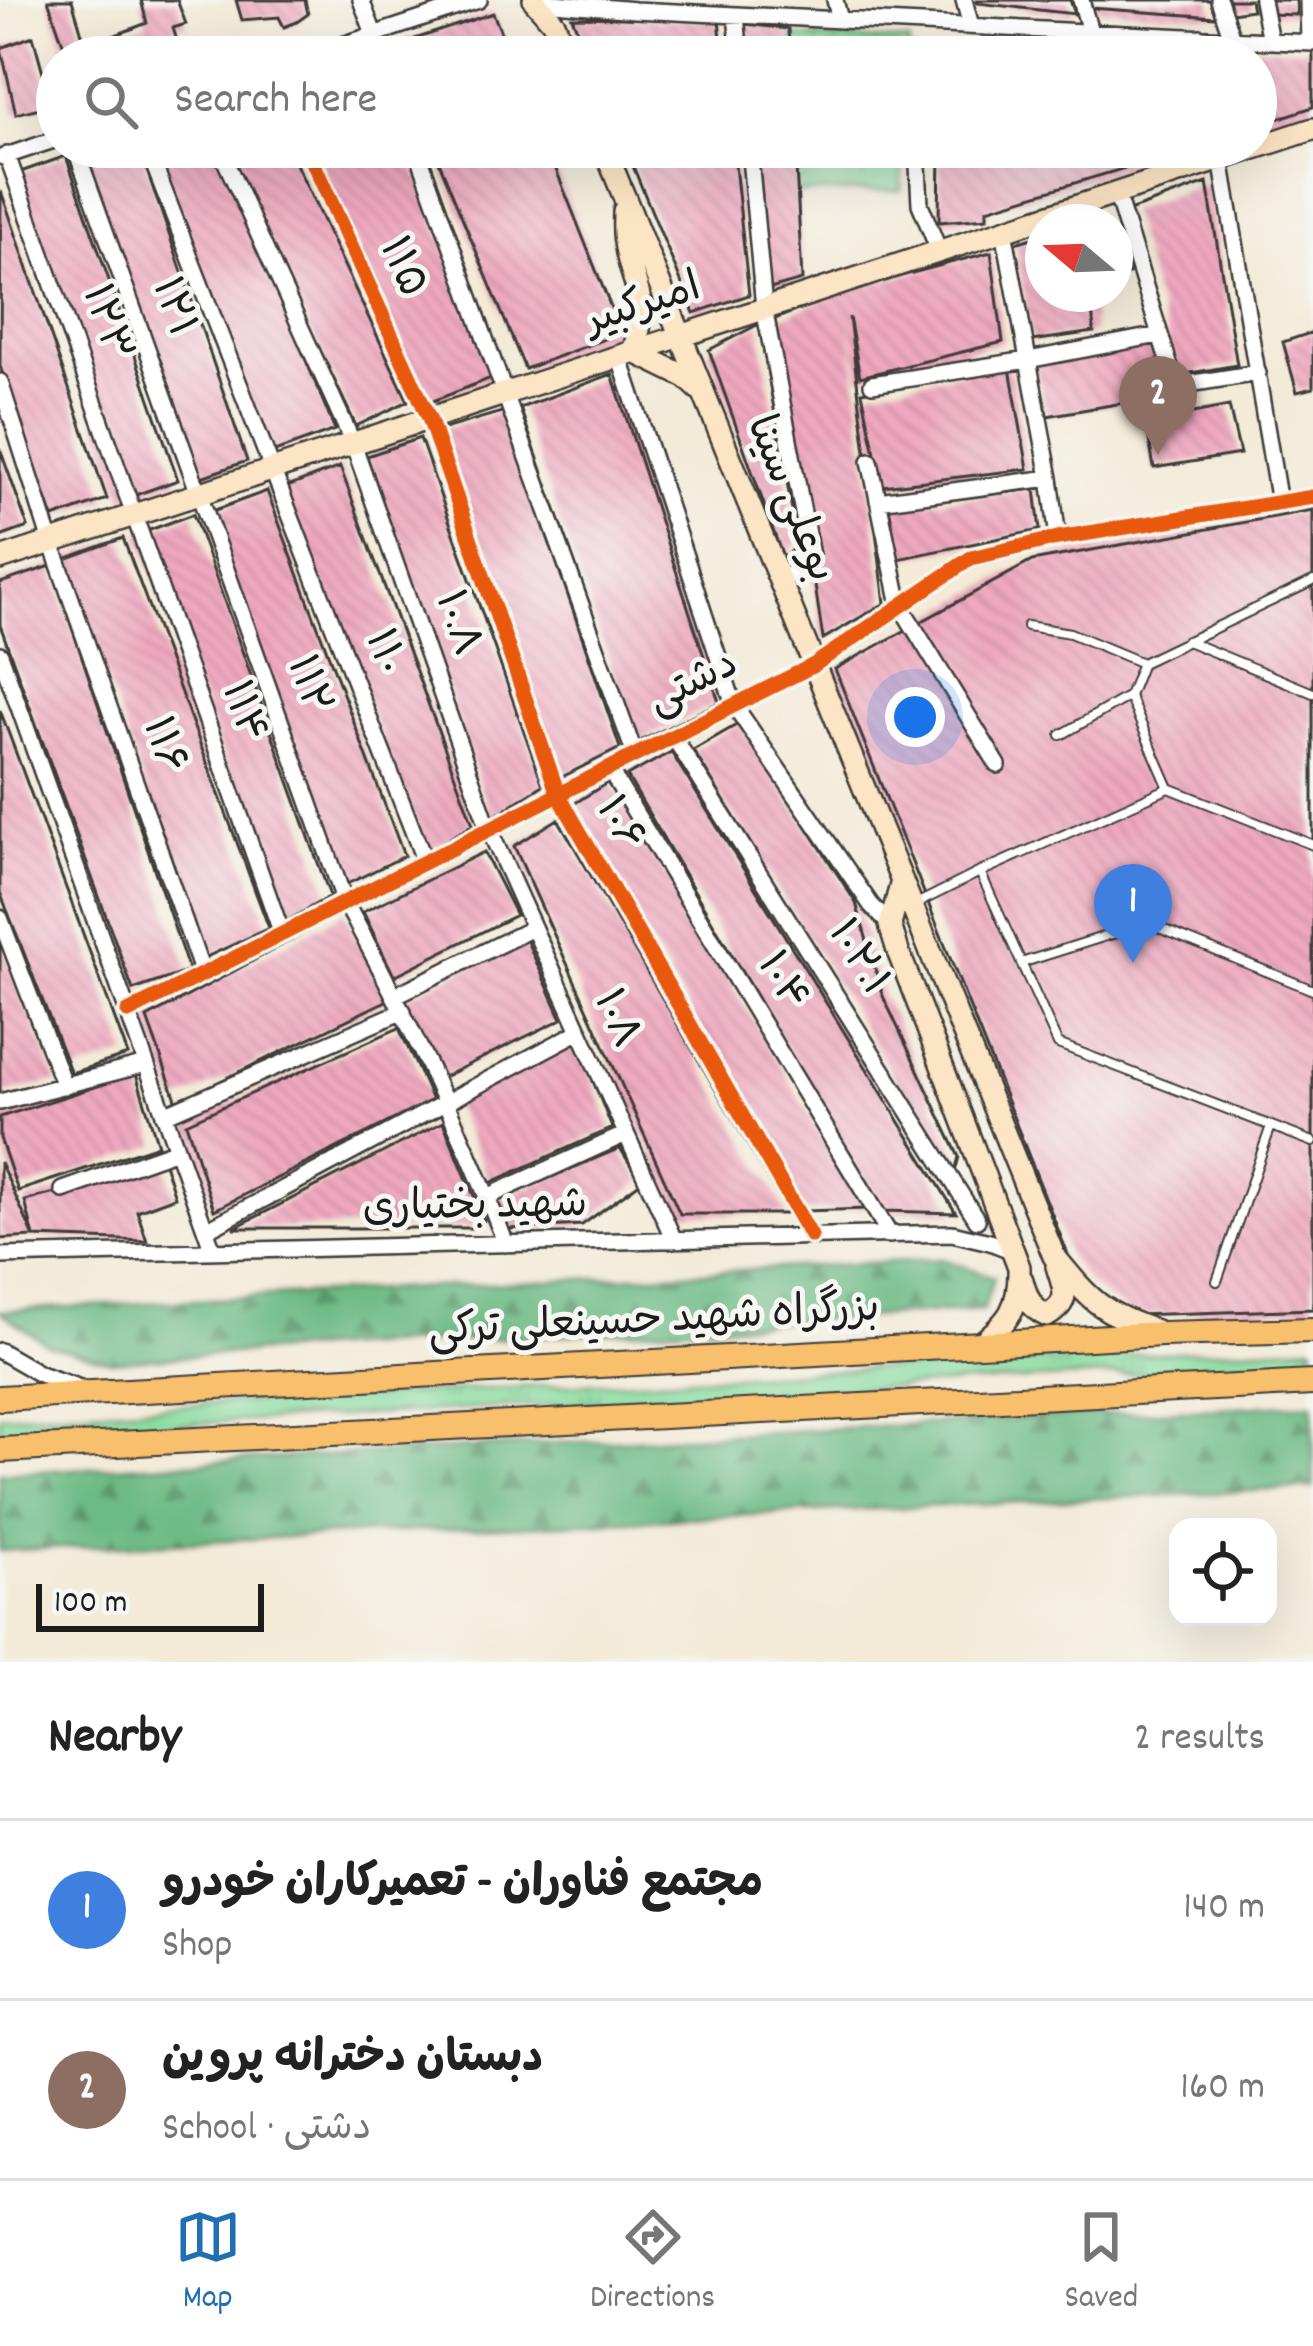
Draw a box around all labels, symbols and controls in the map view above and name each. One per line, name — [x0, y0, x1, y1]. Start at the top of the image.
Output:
search box — [36, 36, 1277, 168]
icon: search — [78, 69, 144, 135]
text: Search here — [174, 70, 377, 134]
north arrow — [1025, 204, 1133, 312]
street label: ۱۱۵ — [360, 229, 440, 307]
street label: امیرکبیر — [576, 260, 709, 355]
street label: ۱۲۱ — [133, 270, 209, 346]
street label: ۱۲۳ — [63, 277, 145, 371]
pin: 2 — [1119, 356, 1197, 455]
street label: بوعلی سینا — [727, 408, 849, 592]
street label: ۱۰.۸ — [416, 583, 494, 665]
street label: ۱۱۰ — [346, 622, 418, 684]
street label: دشتی — [638, 637, 750, 733]
street label: ۱۱۲ — [268, 648, 344, 724]
street label: ۱۱۴ — [202, 674, 280, 752]
your location — [885, 687, 945, 747]
street label: ۱۱۶ — [124, 710, 198, 782]
street label: ۱۰۶ — [577, 786, 657, 864]
pin: 1 — [1094, 864, 1172, 963]
street label: ۱۰۲.۱ — [809, 909, 903, 1009]
street label: ۱۰۴ — [739, 942, 821, 1024]
street label: ۱۰۸ — [575, 981, 653, 1059]
street label: شهید بختیاری — [362, 1177, 588, 1241]
street label: بزرگراه شهید حسینعلی ترکی — [427, 1281, 881, 1365]
map controls — [1169, 1518, 1277, 1626]
button: locate — [1169, 1518, 1277, 1626]
scale bar — [36, 1578, 264, 1631]
text: 100 m — [54, 1581, 127, 1628]
text: Nearby — [48, 1704, 181, 1776]
text: 2 results — [1134, 1713, 1265, 1768]
text: مجتمع فناوران - تعمیرکاران خودرو — [162, 1854, 763, 1918]
text: 1 — [83, 1882, 91, 1937]
text: 140 m — [1183, 1882, 1265, 1937]
text: Shop — [162, 1920, 232, 1975]
text: دبستان دخترانه پروین — [162, 2029, 543, 2093]
text: 2 — [78, 2062, 96, 2117]
text: 160 m — [1180, 2062, 1265, 2117]
text: School · دشتی — [162, 2103, 371, 2158]
tab: Map — [175, 2204, 241, 2323]
tab: Directions — [590, 2204, 715, 2323]
tab: Saved — [1065, 2204, 1138, 2323]

